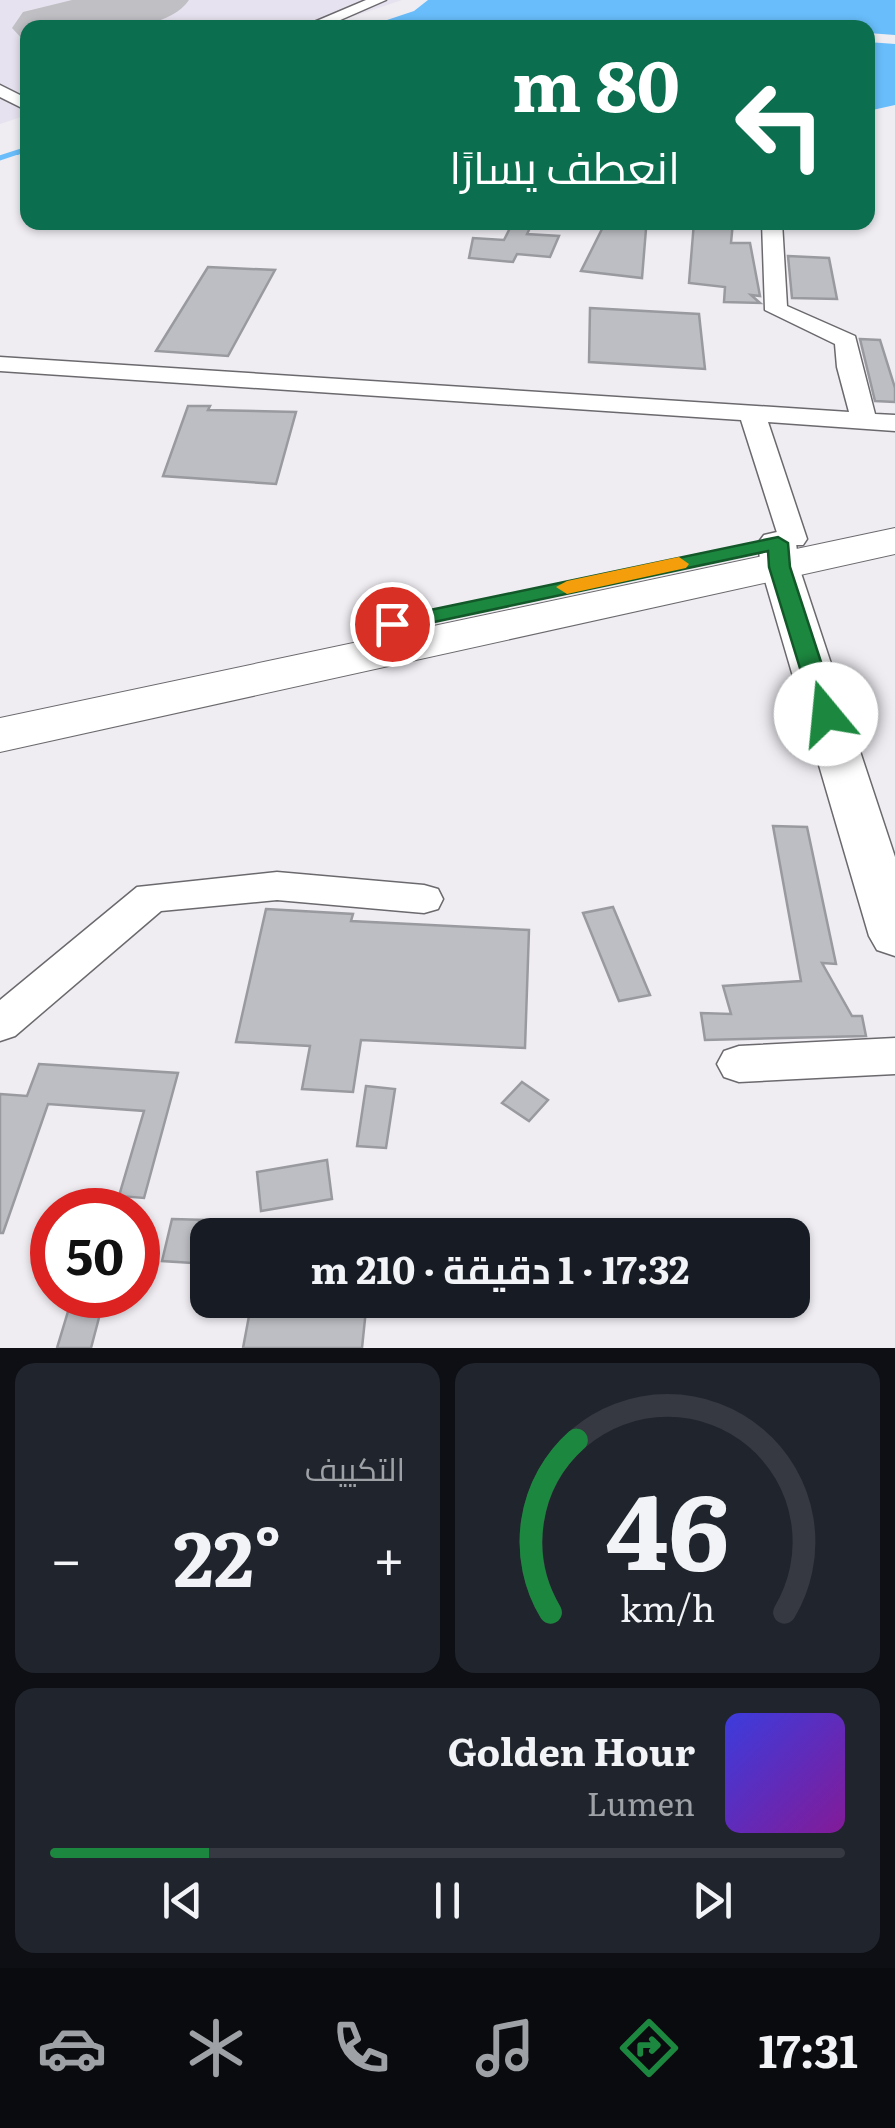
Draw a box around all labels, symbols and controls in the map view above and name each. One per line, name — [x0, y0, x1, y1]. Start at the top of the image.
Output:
text: 80 m — [512, 30, 680, 134]
icon: left — [715, 60, 845, 190]
text: انعطف يسارًا — [449, 131, 680, 198]
pin — [350, 582, 435, 667]
icon: arrive — [365, 597, 420, 652]
position arrow — [774, 662, 878, 766]
speed limit sign: 50 — [30, 1188, 160, 1318]
text: 17:32 · 1 دقيقة · 210 m — [310, 1239, 690, 1296]
text: التكييف — [305, 1443, 405, 1491]
text: 46 — [606, 1448, 729, 1602]
text: 22° — [173, 1499, 282, 1610]
text: − — [50, 1515, 82, 1597]
text: + — [373, 1515, 405, 1597]
text: km/h — [620, 1580, 715, 1633]
text: Golden Hour — [447, 1721, 695, 1778]
text: Lumen — [587, 1778, 695, 1826]
icon: previous — [155, 1873, 210, 1928]
icon: pause — [420, 1873, 475, 1928]
icon: next — [685, 1873, 740, 1928]
icon: car — [37, 2013, 107, 2083]
icon: climate — [181, 2013, 251, 2083]
icon: phone — [326, 2013, 396, 2083]
icon: music — [470, 2013, 540, 2083]
icon: directions — [614, 2013, 684, 2083]
text: 17:31 — [759, 2015, 858, 2082]

